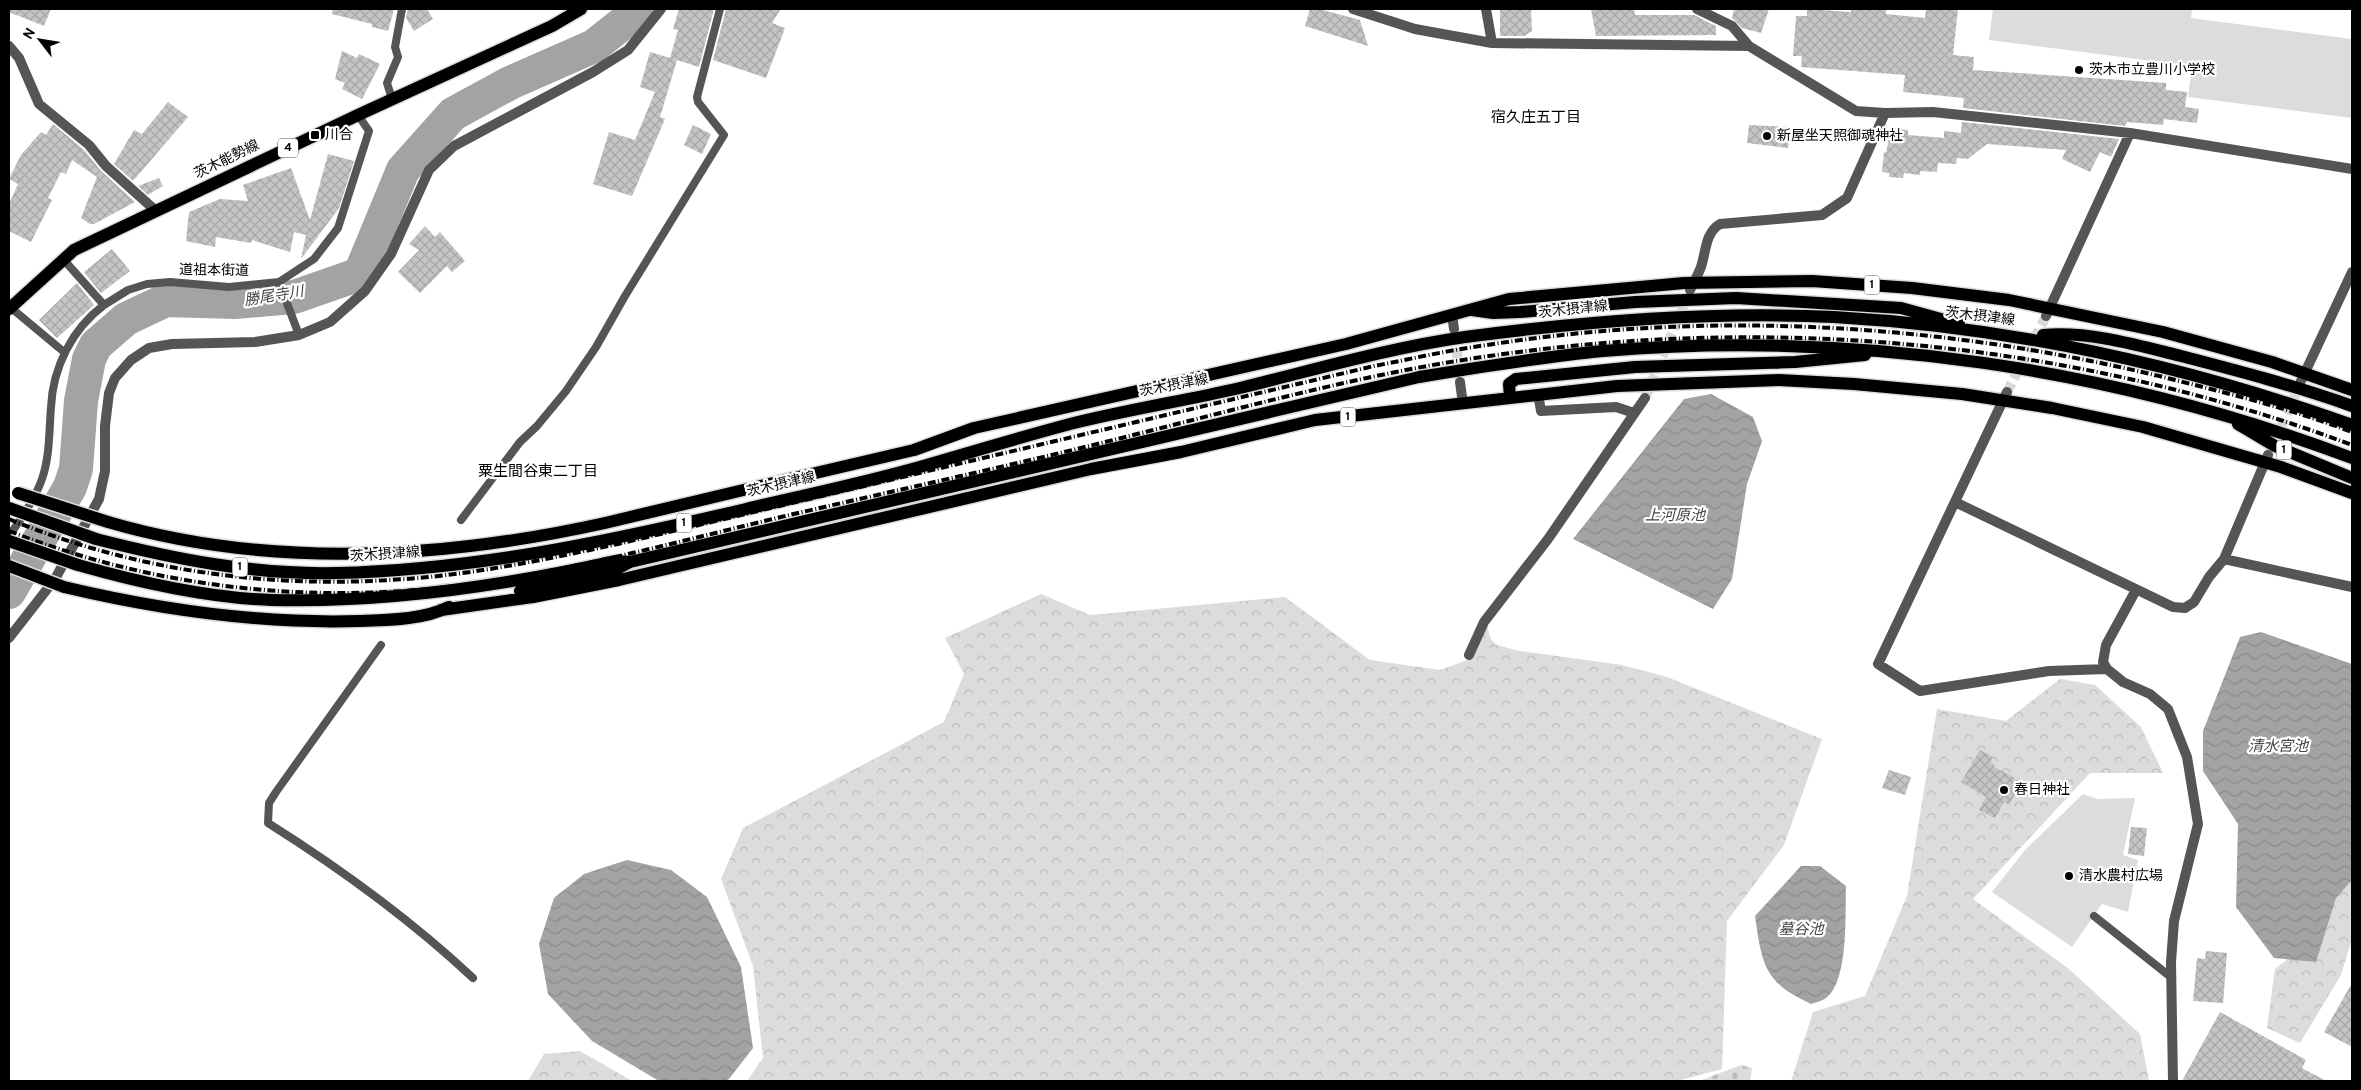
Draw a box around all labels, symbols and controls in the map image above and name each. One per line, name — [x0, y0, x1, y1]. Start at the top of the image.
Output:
north arrow — [15, 15, 65, 65]
text: N — [20, 25, 40, 43]
place label: 茨木市立豊川小学校 — [2089, 62, 2215, 79]
marker: 茨木市立豊川小学校 — [2073, 64, 2085, 76]
district label: 宿久庄五丁目 — [1491, 109, 1581, 128]
place label: 川合 — [325, 127, 353, 144]
place label: 新屋坐天照御魂神社 — [1777, 128, 1903, 145]
marker: 川合 — [309, 129, 321, 141]
marker: 新屋坐天照御魂神社 — [1761, 130, 1773, 142]
street label: 茨木能勢線 — [191, 136, 262, 183]
road number: 4 — [278, 138, 298, 158]
street label: 道祖本街道 — [179, 262, 249, 280]
road number: 1 — [1864, 276, 1880, 294]
water label: 勝尾寺川 — [243, 283, 307, 311]
street label: 茨木摂津線 — [1537, 298, 1609, 322]
street label: 茨木摂津線 — [1944, 304, 2016, 330]
street label: 茨木摂津線 — [1138, 371, 1210, 401]
road number: 1 — [1340, 408, 1356, 427]
road number: 1 — [2276, 440, 2292, 460]
district label: 粟生間谷東二丁目 — [478, 463, 598, 482]
street label: 茨木摂津線 — [745, 469, 817, 501]
water label: 上河原池 — [1645, 507, 1707, 526]
road number: 1 — [676, 514, 692, 532]
street label: 茨木摂津線 — [349, 544, 421, 566]
road number: 1 — [232, 558, 248, 576]
water label: 清水宮池 — [2248, 738, 2310, 757]
place label: 春日神社 — [2014, 782, 2070, 799]
marker: 春日神社 — [1998, 784, 2010, 796]
place label: 清水農村広場 — [2079, 867, 2163, 885]
marker: 清水農村広場 — [2063, 870, 2075, 882]
water label: 墓谷池 — [1778, 921, 1825, 940]

